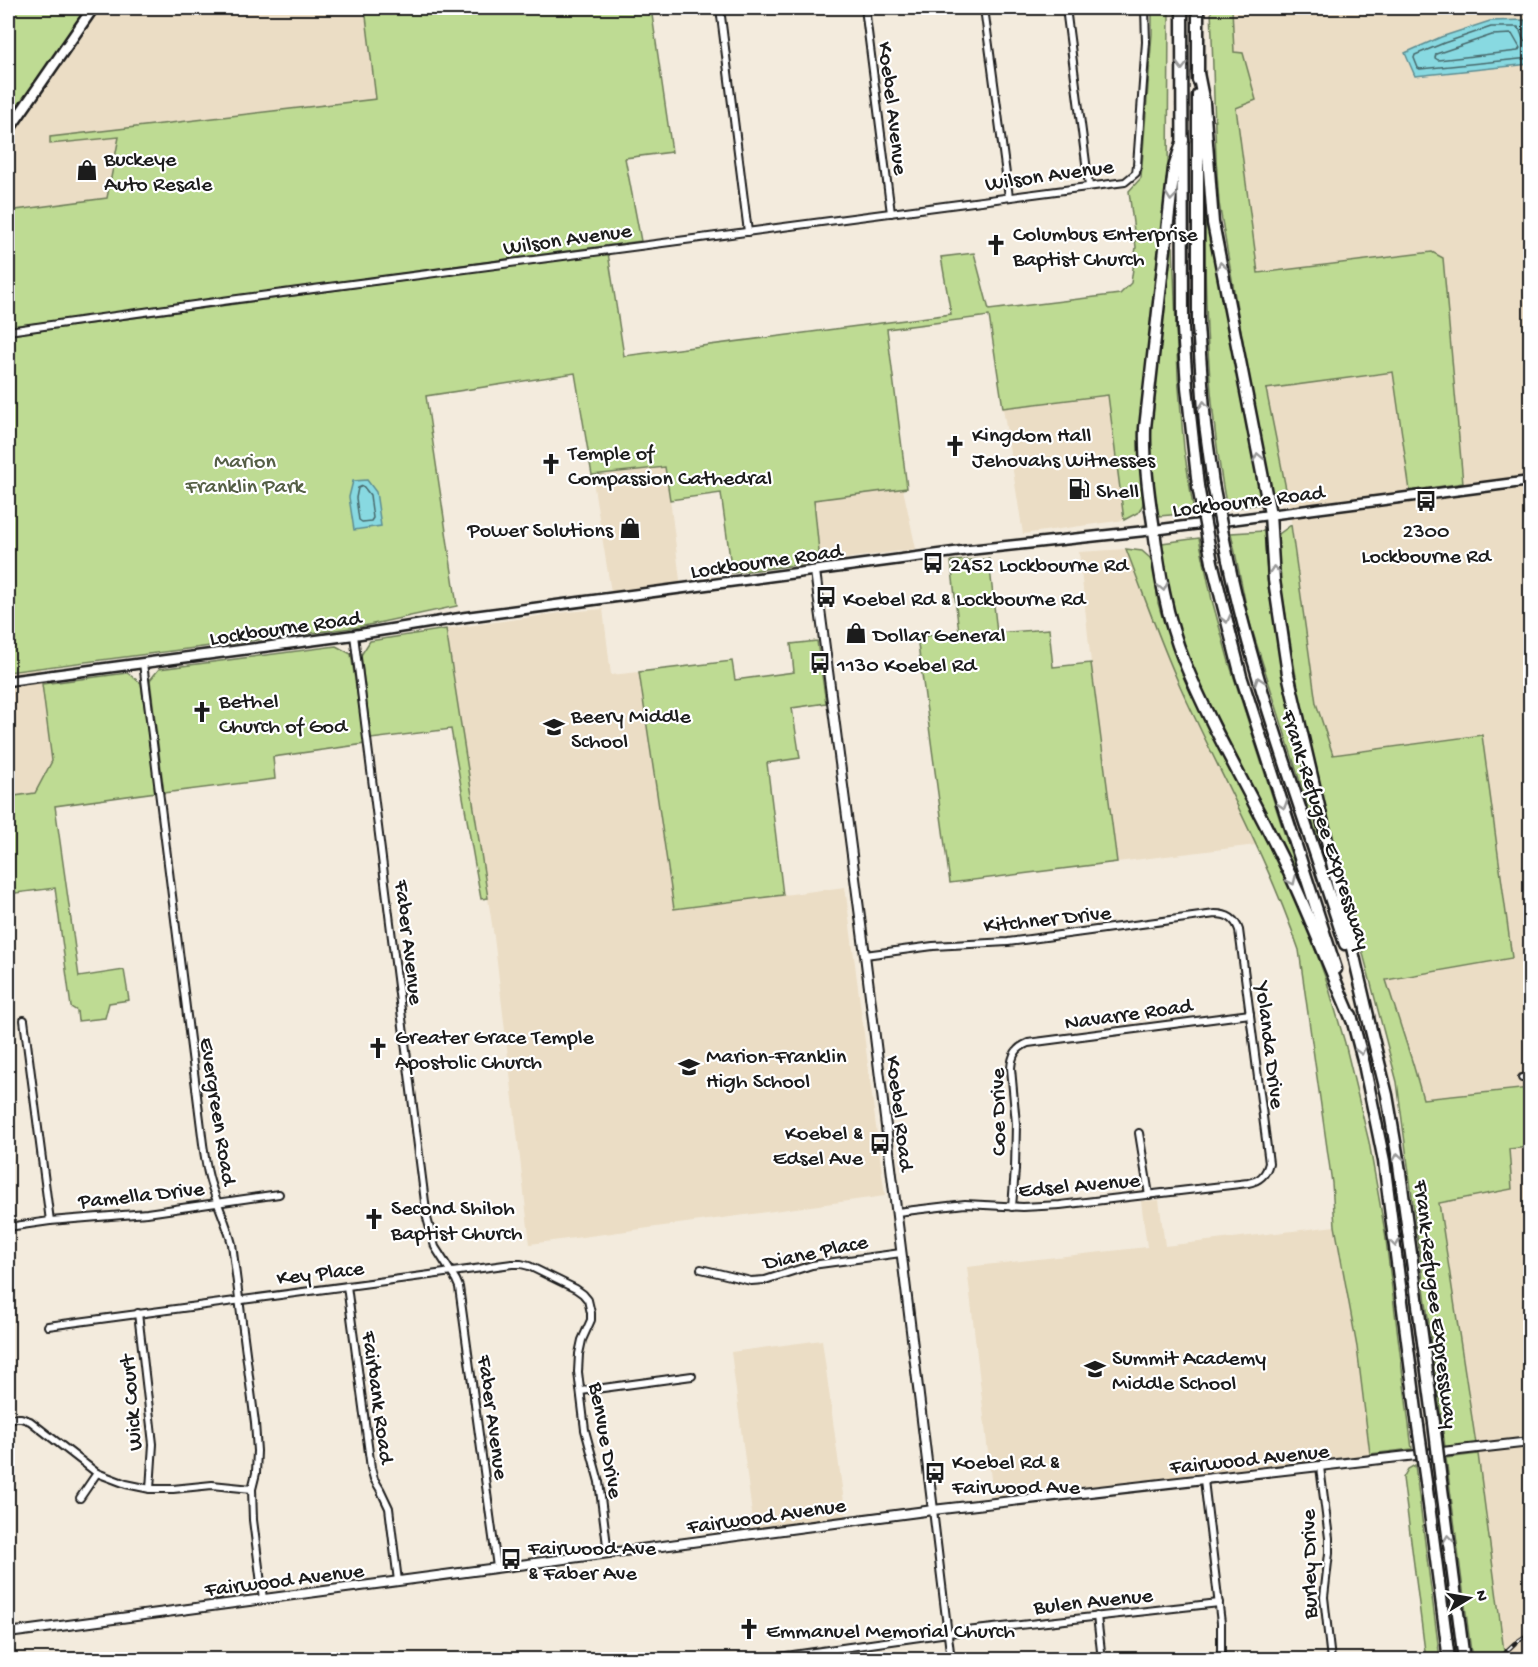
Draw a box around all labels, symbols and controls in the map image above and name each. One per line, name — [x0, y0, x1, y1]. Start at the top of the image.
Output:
street label: Koebel Avenue — [870, 40, 912, 177]
one-way arrow — [1176, 61, 1188, 70]
place label: Buckeye Auto Resale — [103, 148, 213, 199]
street label: Wilson Avenue — [984, 155, 1116, 199]
shop icon: Buckeye Auto Resale — [75, 158, 99, 182]
one-way arrow — [1165, 193, 1178, 202]
street label: Wilson Avenue — [502, 219, 634, 263]
place label: Columbus Enterprise Baptist Church — [1012, 223, 1198, 274]
church icon: Columbus Enterprise Baptist Church — [984, 233, 1008, 257]
one-way arrow — [1215, 261, 1228, 271]
one-way arrow — [1197, 401, 1210, 410]
place label: Kingdom Hall Jehovahs Witnesses — [972, 424, 1156, 475]
church icon: Kingdom Hall Jehovahs Witnesses — [943, 434, 967, 458]
place label: Temple of Compassion Cathedral — [566, 442, 772, 493]
park label: Marion Franklin Park — [185, 450, 307, 501]
church icon: Temple of Compassion Cathedral — [539, 452, 563, 476]
one-way arrow — [1252, 452, 1265, 462]
fuel station icon: Shell — [1067, 477, 1091, 501]
place label: Shell — [1096, 480, 1139, 506]
street label: Lockbourne Road — [1171, 480, 1328, 525]
bus stop icon: 2300 Lockbourne Rd — [1414, 489, 1438, 513]
shop icon: Power Solutions — [618, 516, 642, 540]
place label: Power Solutions — [467, 519, 614, 545]
place label: 2300 Lockbourne Rd — [1361, 520, 1493, 571]
street label: Lockbourne Road — [689, 539, 846, 586]
bus stop icon: 2452 Lockbourne Rd — [921, 551, 945, 575]
place label: 2452 Lockbourne Rd — [950, 554, 1130, 580]
one-way arrow — [1267, 566, 1280, 575]
one-way arrow — [1156, 582, 1169, 592]
bus stop icon: Koebel Rd & Lockbourne Rd — [814, 585, 838, 609]
place label: Koebel Rd & Lockbourne Rd — [843, 588, 1087, 614]
street label: Lockbourne Road — [208, 606, 365, 653]
one-way arrow — [1218, 614, 1231, 624]
shop icon: Dollar General — [844, 621, 868, 645]
place label: Dollar General — [871, 624, 1006, 650]
bus stop icon: 1130 Koebel Rd — [808, 651, 832, 675]
place label: 1130 Koebel Rd — [836, 654, 978, 680]
one-way arrow — [1254, 676, 1266, 687]
place label: Bethel Church of God — [218, 690, 349, 741]
church icon: Bethel Church of God — [190, 700, 214, 724]
place label: Beery Middle School — [570, 705, 691, 756]
street label: Frank-Refugee Expressway — [1273, 706, 1375, 953]
school or university icon: Beery Middle School — [542, 715, 566, 739]
one-way arrow — [1276, 799, 1288, 810]
one-way arrow — [1285, 875, 1297, 886]
street label: Faber Avenue — [386, 878, 428, 1007]
street label: Kitchner Drive — [982, 901, 1113, 941]
street label: Yolanda Drive — [1247, 979, 1289, 1111]
street label: Navarre Road — [1063, 994, 1196, 1038]
place label: Greater Grace Temple Apostolic Church — [395, 1026, 595, 1077]
street label: Evergreen Road — [192, 1036, 241, 1189]
church icon: Greater Grace Temple Apostolic Church — [366, 1036, 390, 1060]
place label: Marion-Franklin High School — [706, 1045, 847, 1096]
one-way arrow — [1354, 1045, 1366, 1056]
street label: Koebel Road — [878, 1054, 918, 1175]
school or university icon: Marion-Franklin High School — [677, 1055, 701, 1079]
street label: Coe Drive — [986, 1067, 1014, 1156]
place label: Koebel & Edsel Ave — [773, 1122, 864, 1173]
bus stop icon: Koebel & Edsel Ave — [868, 1132, 892, 1156]
one-way arrow — [1392, 1153, 1405, 1163]
street label: Edsel Avenue — [1017, 1169, 1142, 1205]
street label: Pamella Drive — [76, 1177, 206, 1217]
street label: Frank-Refugee Expressway — [1406, 1178, 1462, 1430]
place label: Second Shiloh Baptist Church — [390, 1197, 523, 1248]
church icon: Second Shiloh Baptist Church — [362, 1207, 386, 1231]
street label: Diane Place — [759, 1230, 871, 1278]
one-way arrow — [1388, 1239, 1400, 1248]
street label: Key Place — [275, 1257, 366, 1293]
street label: Fairbank Road — [354, 1329, 398, 1467]
place label: Summit Academy Middle School — [1112, 1347, 1266, 1398]
street label: Wick Court — [116, 1351, 150, 1452]
street label: Faber Avenue — [469, 1353, 513, 1482]
school or university icon: Summit Academy Middle School — [1083, 1357, 1107, 1381]
street label: Benvue Drive — [581, 1380, 627, 1501]
street label: Fairwood Avenue — [1167, 1440, 1331, 1482]
place label: Koebel Rd & Fairwood Ave — [951, 1451, 1081, 1502]
bus stop icon: Koebel Rd & Fairwood Ave — [923, 1461, 947, 1485]
street label: Fairwood Avenue — [684, 1494, 848, 1542]
street label: Burley Drive — [1297, 1508, 1325, 1620]
one-way arrow — [1443, 1534, 1455, 1544]
place label: Fairwood Ave & Faber Ave — [527, 1537, 657, 1588]
bus stop icon: Fairwood Ave & Faber Ave — [499, 1547, 523, 1571]
street label: Fairwood Avenue — [202, 1559, 366, 1605]
north arrow — [1439, 1568, 1499, 1628]
street label: Bulen Avenue — [1032, 1584, 1155, 1622]
text: N — [1470, 1589, 1491, 1603]
church icon: Emmanuel Memorial Church — [737, 1617, 761, 1641]
place label: Emmanuel Memorial Church — [766, 1620, 1015, 1646]

